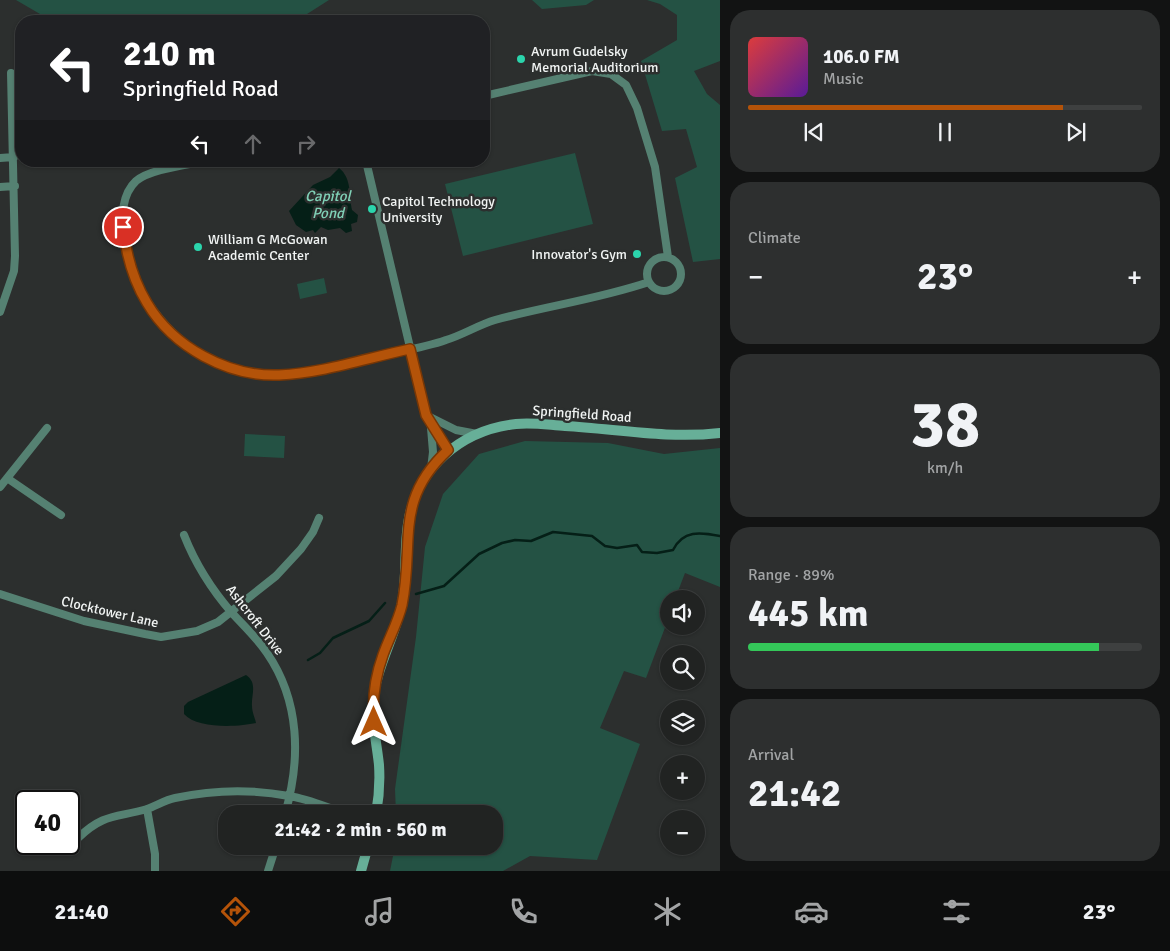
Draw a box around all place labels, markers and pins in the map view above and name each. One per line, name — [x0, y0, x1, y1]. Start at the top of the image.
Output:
place label: Avrum Gudelsky Memorial Auditorium — [531, 43, 658, 76]
marker: Avrum Gudelsky Memorial Auditorium — [515, 53, 527, 65]
place label: Capitol Technology University — [382, 193, 495, 226]
marker: Capitol Technology University — [366, 203, 378, 215]
pin — [102, 206, 144, 248]
place label: William G McGowan Academic Center — [208, 231, 328, 264]
marker: William G McGowan Academic Center — [192, 241, 204, 253]
place label: Innovator's Gym — [531, 246, 627, 263]
marker: Innovator's Gym — [631, 248, 643, 260]

